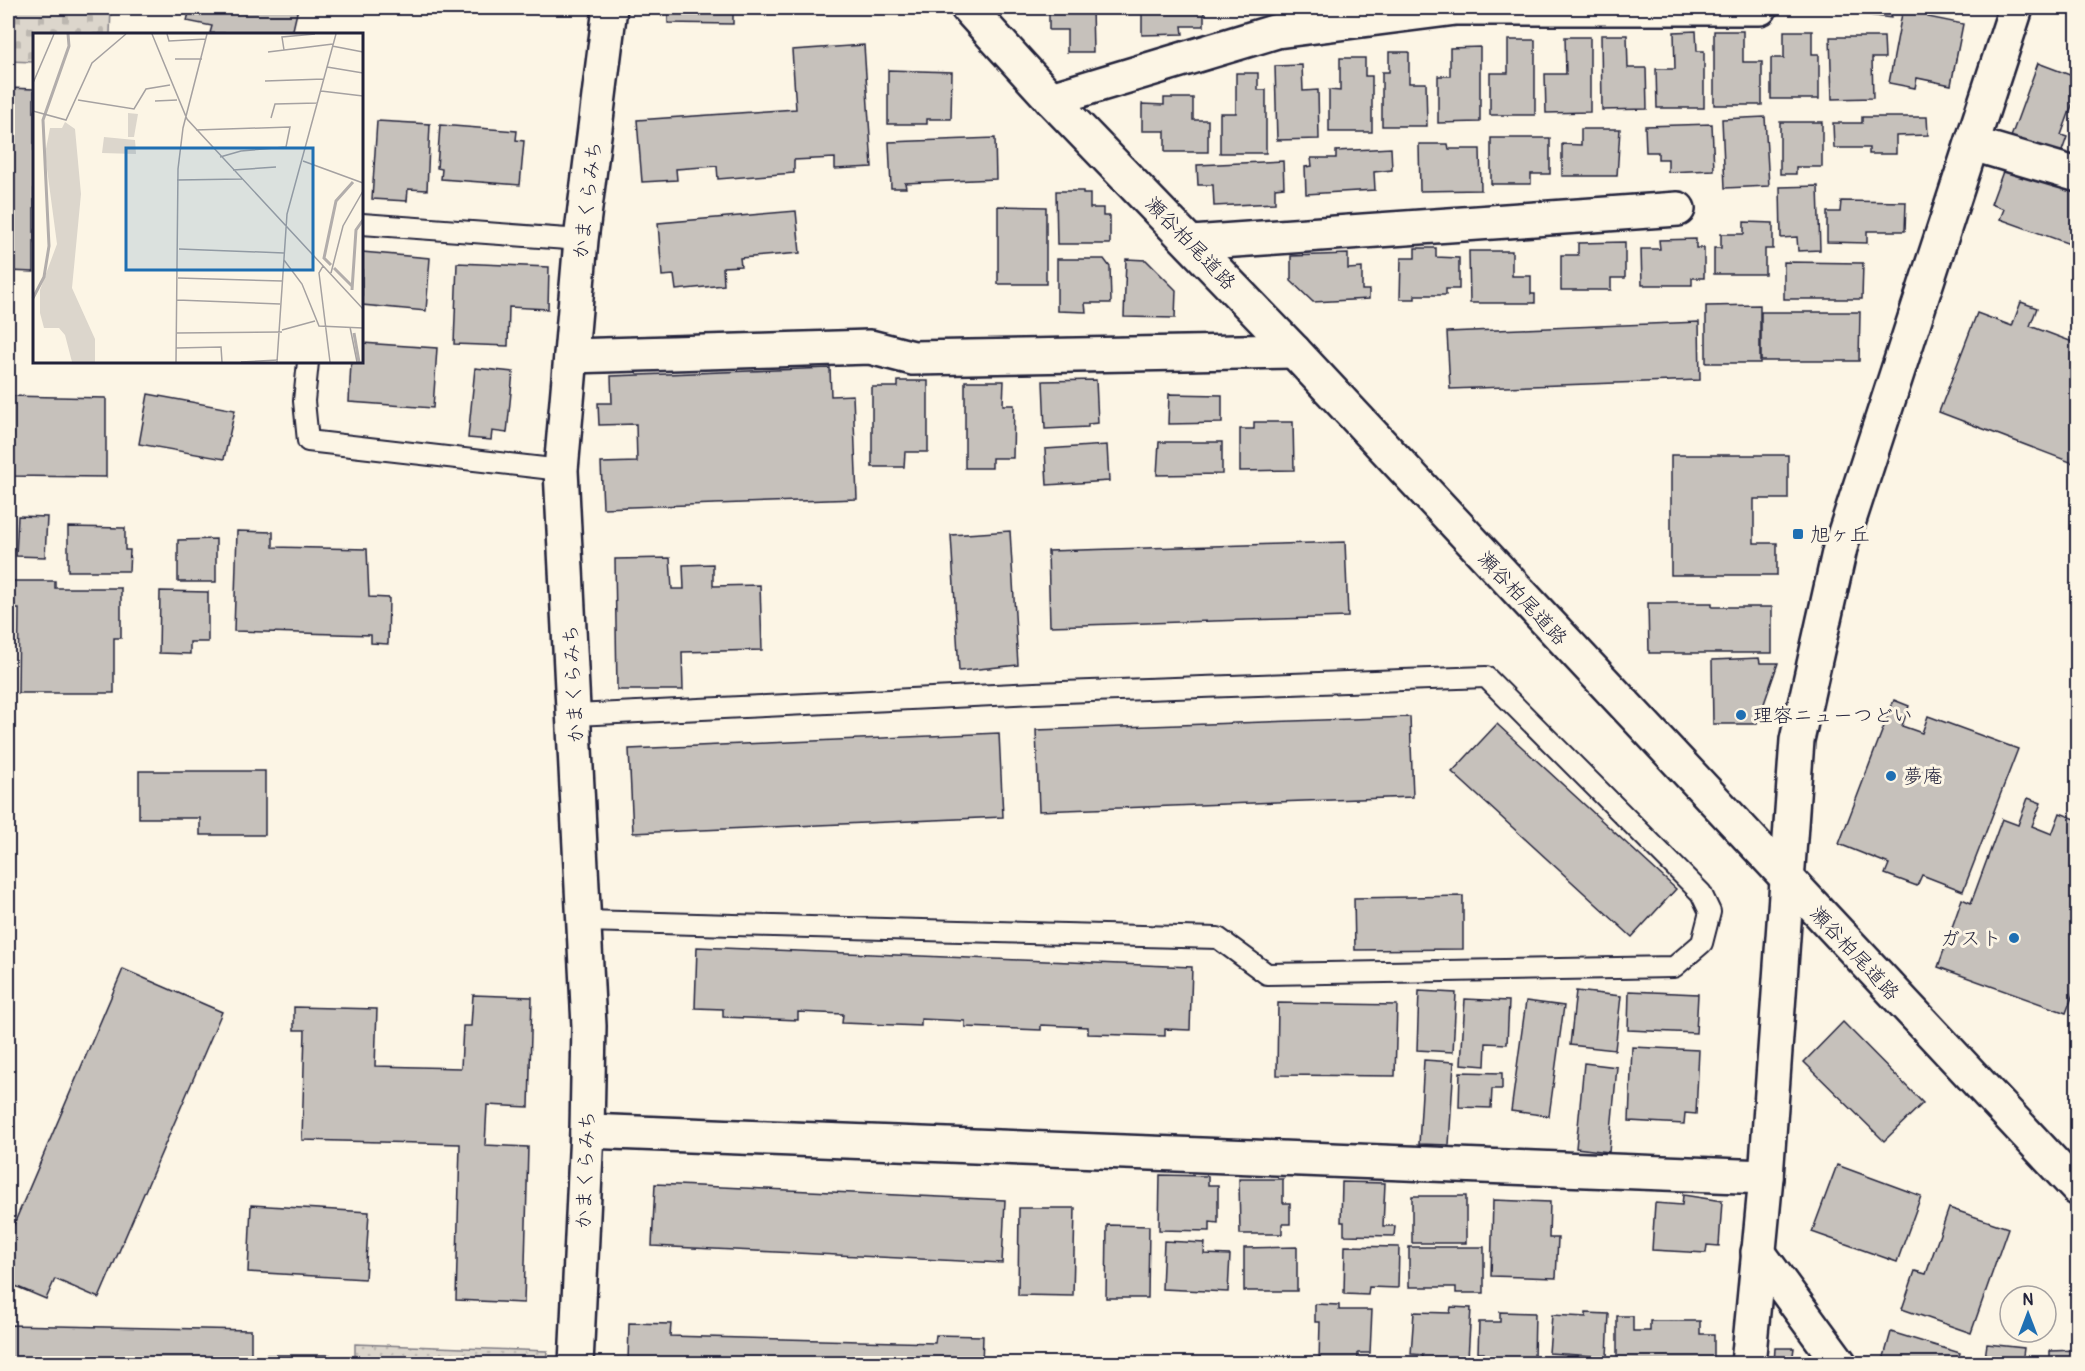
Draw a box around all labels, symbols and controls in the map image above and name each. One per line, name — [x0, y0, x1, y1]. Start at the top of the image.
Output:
inset map — [33, 33, 363, 363]
street label: かまくらみち — [568, 139, 607, 261]
street label: 瀬谷柏尾道路 — [1140, 192, 1241, 295]
place label: 旭ヶ丘 — [1810, 522, 1870, 547]
marker: 旭ヶ丘 — [1791, 527, 1805, 541]
street label: 瀬谷柏尾道路 — [1473, 546, 1573, 651]
street label: かまくらみち — [558, 624, 589, 744]
place label: 理容ニューつどい — [1753, 703, 1913, 728]
marker: 理容ニューつどい — [1734, 708, 1748, 722]
place label: 夢庵 — [1903, 764, 1943, 789]
marker: 夢庵 — [1884, 769, 1898, 783]
street label: 瀬谷柏尾道路 — [1805, 901, 1905, 1006]
place label: ガスト — [1940, 926, 2002, 951]
marker: ガスト — [2007, 931, 2021, 945]
street label: かまくらみち — [571, 1110, 600, 1230]
north arrow — [1998, 1284, 2058, 1344]
text: N — [2023, 1290, 2034, 1310]

